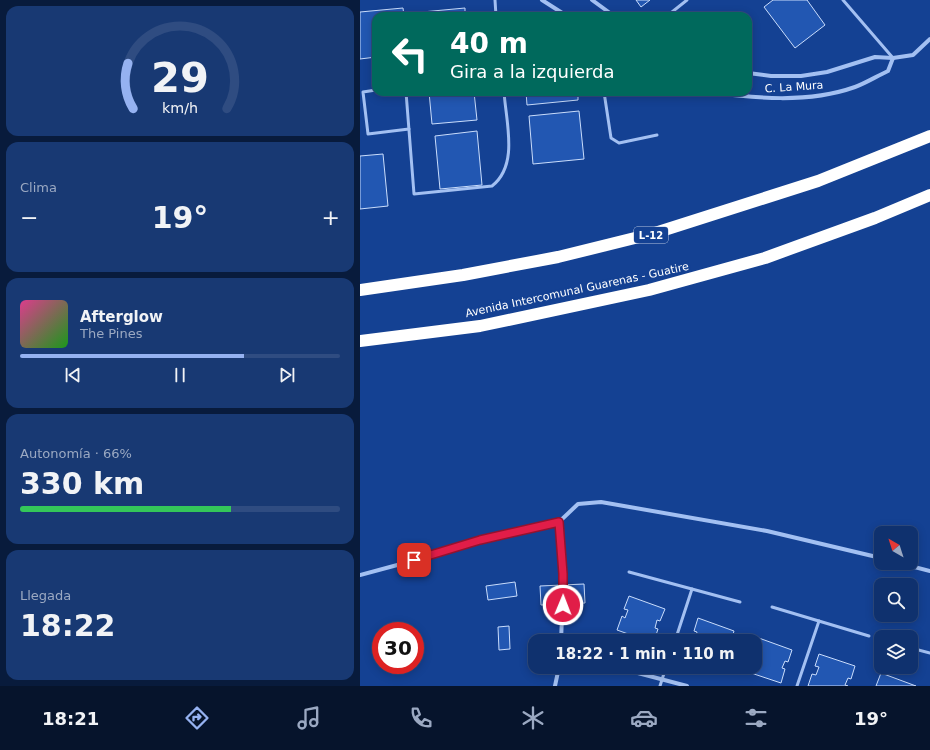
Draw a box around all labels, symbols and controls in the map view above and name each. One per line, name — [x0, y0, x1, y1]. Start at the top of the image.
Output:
text: 40 m — [450, 27, 528, 60]
icon: left — [384, 28, 436, 80]
text: 29 — [151, 53, 209, 102]
text: Gira a la izquierda — [450, 61, 615, 82]
street label: C. La Mura — [764, 78, 824, 96]
text: km/h — [162, 100, 198, 116]
text: Clima — [20, 180, 57, 195]
text: 19° — [152, 200, 208, 235]
text: − — [20, 205, 38, 230]
text: + — [322, 205, 340, 230]
road number: L-12 — [634, 227, 668, 243]
street label: Avenida Intercomunal Guarenas - Guatire — [464, 260, 690, 320]
text: Afterglow — [80, 308, 163, 326]
text: The Pines — [80, 326, 143, 341]
icon: previous — [62, 364, 84, 386]
icon: pause — [169, 364, 191, 386]
icon: next — [276, 364, 298, 386]
text: Autonomía · 66% — [20, 446, 132, 461]
text: 330 km — [20, 466, 144, 501]
north arrow — [874, 526, 918, 570]
map controls — [874, 526, 918, 674]
pin — [397, 543, 431, 577]
icon: arrive — [403, 549, 425, 571]
button: search — [874, 578, 918, 622]
position arrow — [542, 584, 584, 626]
text: Llegada — [20, 588, 71, 603]
text: 18:22 — [20, 608, 116, 643]
speed limit sign: 30 — [372, 622, 424, 674]
button: layers — [874, 630, 918, 674]
text: 18:22 · 1 min · 110 m — [555, 645, 735, 663]
icon: directions — [183, 704, 211, 732]
icon: music — [295, 704, 323, 732]
icon: phone — [407, 704, 435, 732]
icon: climate — [519, 704, 547, 732]
icon: car — [630, 704, 658, 732]
icon: filters — [742, 704, 770, 732]
text: 18:21 — [42, 708, 99, 729]
text: 19° — [854, 708, 888, 729]

